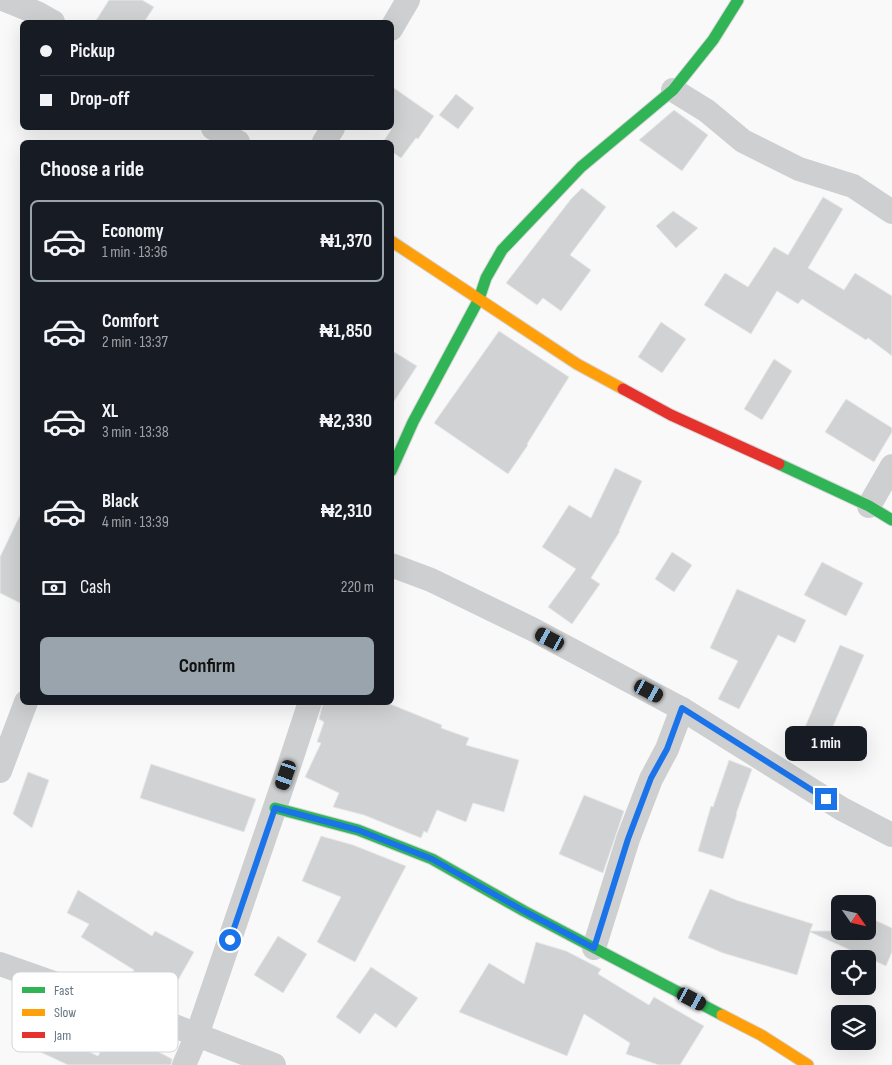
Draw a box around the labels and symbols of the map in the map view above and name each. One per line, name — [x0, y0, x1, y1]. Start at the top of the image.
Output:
car — [533, 625, 566, 653]
car — [632, 677, 665, 705]
callout: 1 min — [785, 726, 867, 762]
car — [274, 758, 297, 792]
route end — [815, 788, 837, 810]
north arrow — [831, 895, 876, 940]
route start — [219, 929, 241, 951]
legend — [12, 972, 178, 1052]
text: Fast — [54, 982, 74, 999]
car — [675, 985, 708, 1013]
text: Slow — [54, 1004, 76, 1021]
text: Jam — [53, 1027, 71, 1044]

